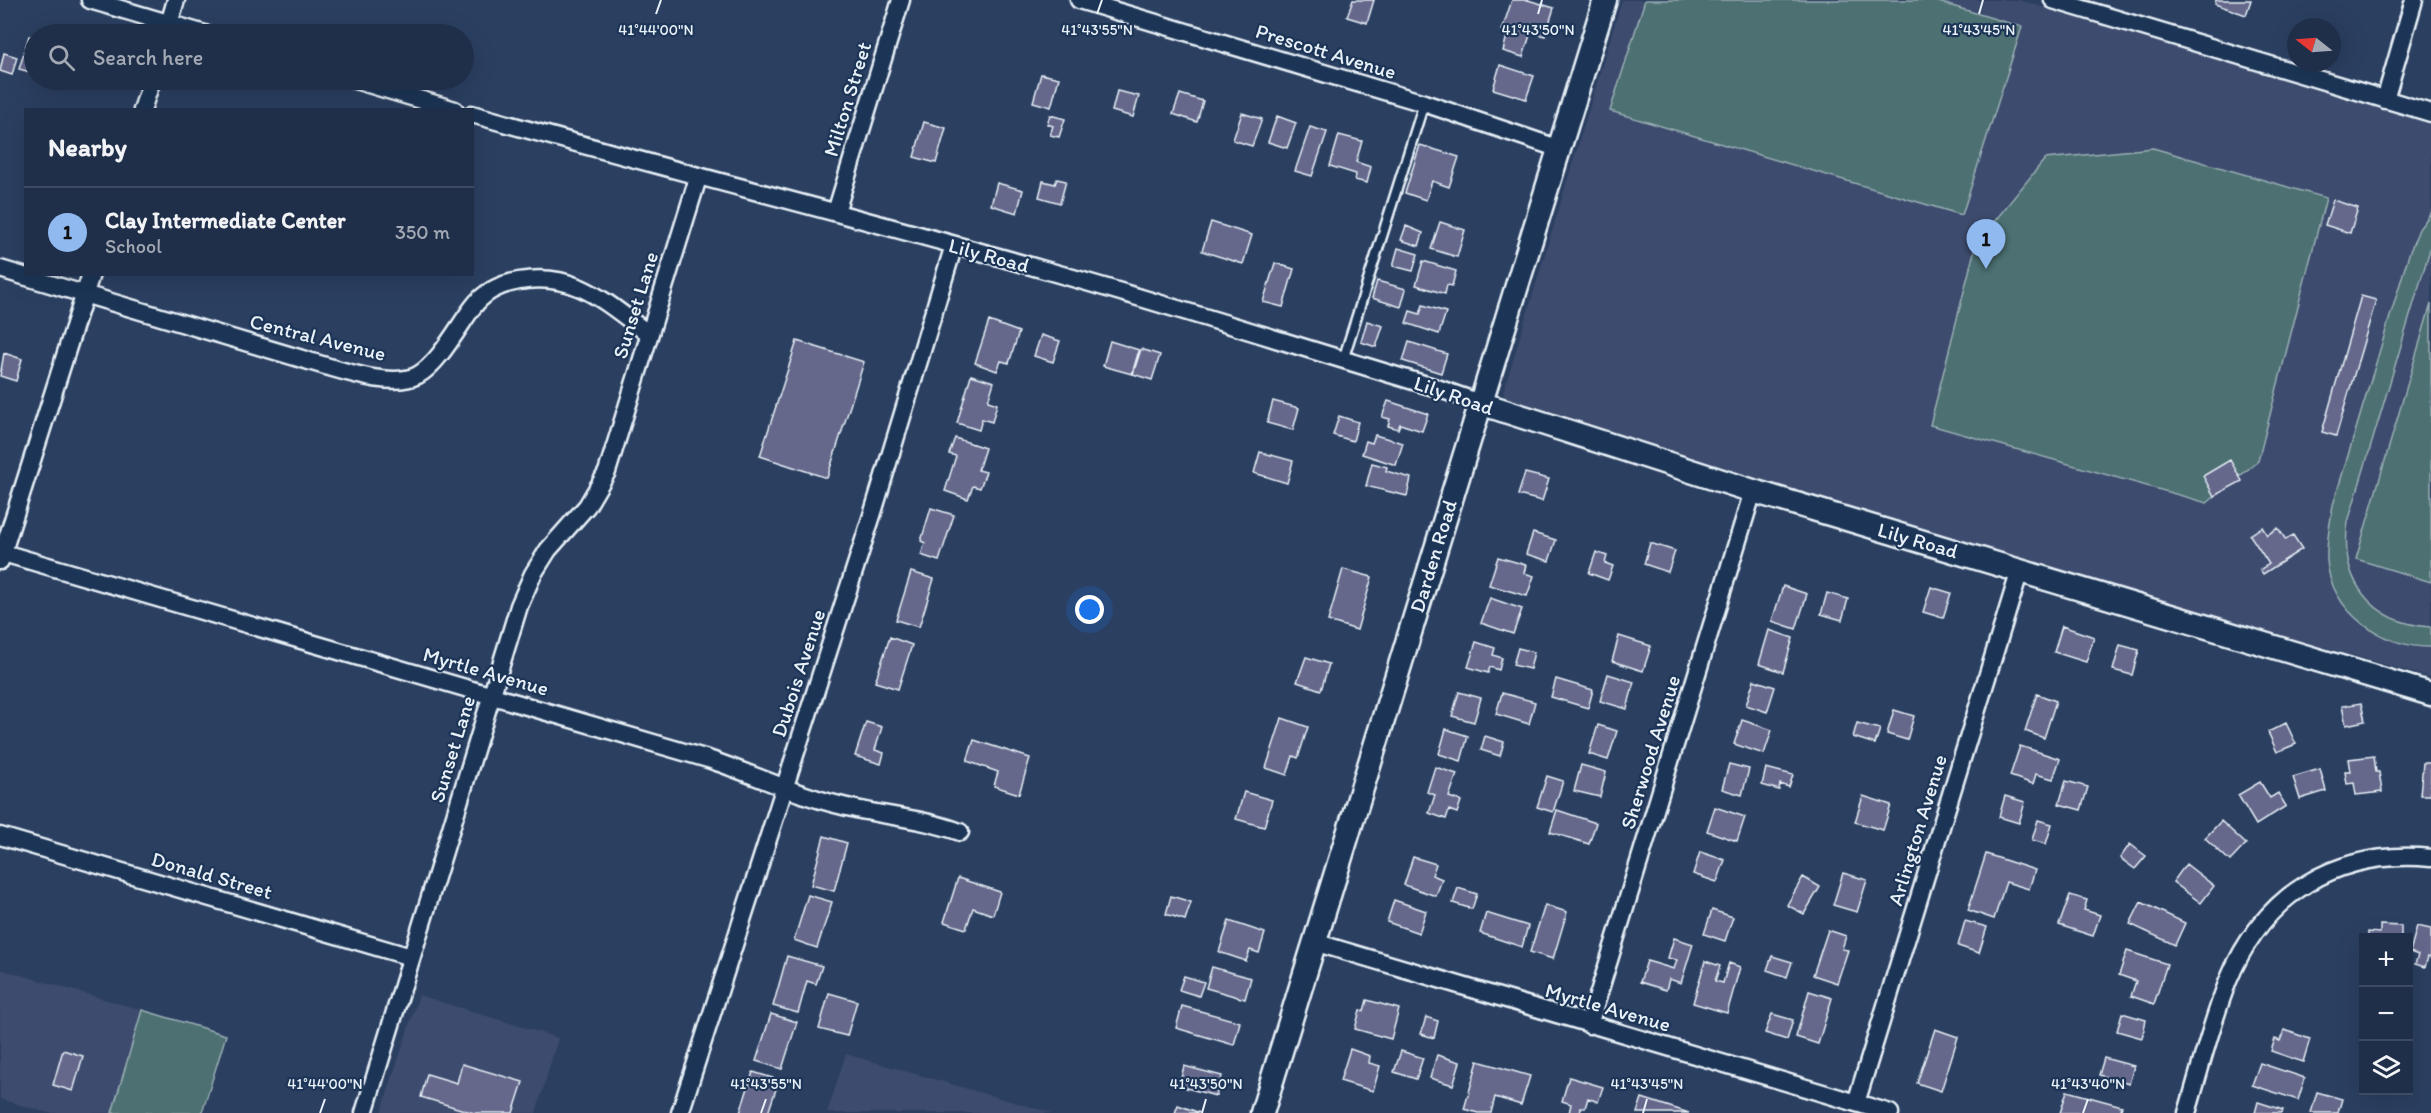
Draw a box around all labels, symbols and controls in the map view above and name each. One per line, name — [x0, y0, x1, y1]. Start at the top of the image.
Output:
street label: Prescott Avenue — [1253, 18, 1399, 84]
north arrow — [2287, 18, 2341, 72]
text: 41°44'00"N — [618, 21, 694, 39]
text: 41°43'55"N — [1061, 21, 1133, 39]
text: 41°43'50"N — [1501, 21, 1575, 39]
text: 41°43'45"N — [1943, 21, 2015, 39]
search box — [24, 24, 474, 90]
street label: Milton Street — [818, 39, 876, 159]
icon: search — [45, 41, 78, 74]
text: Search here — [93, 44, 203, 71]
text: Nearby — [48, 131, 127, 163]
text: Clay Intermediate Center — [105, 207, 345, 234]
text: 1 — [63, 220, 72, 244]
text: 350 m — [395, 220, 450, 244]
pin: 1 — [1966, 220, 2006, 269]
street label: Lily Road — [946, 232, 1033, 278]
text: School — [105, 234, 162, 258]
street label: Sunset Lane — [607, 248, 663, 362]
street label: Central Avenue — [247, 308, 389, 366]
street label: Lily Road — [1411, 370, 1498, 420]
street label: Darden Road — [1404, 496, 1462, 616]
street label: Lily Road — [1875, 517, 1962, 564]
your location — [1075, 595, 1104, 624]
street label: Dubois Avenue — [766, 606, 830, 740]
street label: Myrtle Avenue — [420, 641, 552, 701]
street label: Sherwood Avenue — [1615, 672, 1685, 832]
street label: Sunset Lane — [424, 692, 480, 806]
street label: Arlington Avenue — [1882, 751, 1952, 909]
street label: Donald Street — [149, 846, 275, 904]
map controls — [2359, 933, 2413, 1095]
button: + — [2359, 933, 2413, 987]
street label: Myrtle Avenue — [1542, 977, 1674, 1037]
button: − — [2359, 987, 2413, 1041]
button: layers — [2359, 1041, 2413, 1095]
text: 41°44'00"N — [287, 1075, 363, 1093]
text: 41°43'55"N — [730, 1075, 802, 1093]
text: 41°43'50"N — [1169, 1075, 1243, 1093]
text: 41°43'45"N — [1611, 1075, 1683, 1093]
text: 41°43'40"N — [2051, 1075, 2125, 1093]

